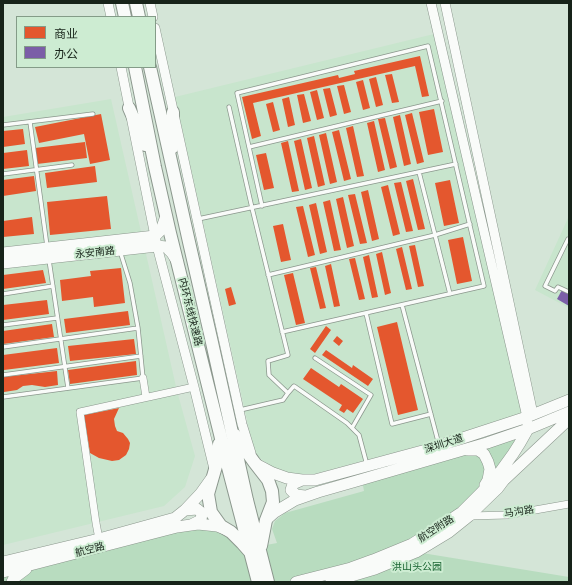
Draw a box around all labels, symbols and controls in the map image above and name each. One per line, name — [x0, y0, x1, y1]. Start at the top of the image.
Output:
legend — [16, 16, 156, 68]
text: 商业 — [54, 27, 78, 41]
text: 办公 — [54, 47, 78, 61]
street label: 永安南路 — [74, 245, 116, 261]
street label: 内环东线快速路 — [176, 277, 204, 347]
street label: 深圳大道 — [423, 432, 465, 456]
street label: 马沟路 — [503, 504, 535, 520]
street label: 航空附路 — [416, 513, 456, 545]
street label: 航空路 — [74, 540, 106, 560]
park label: 洪山头公园 — [392, 561, 442, 573]

